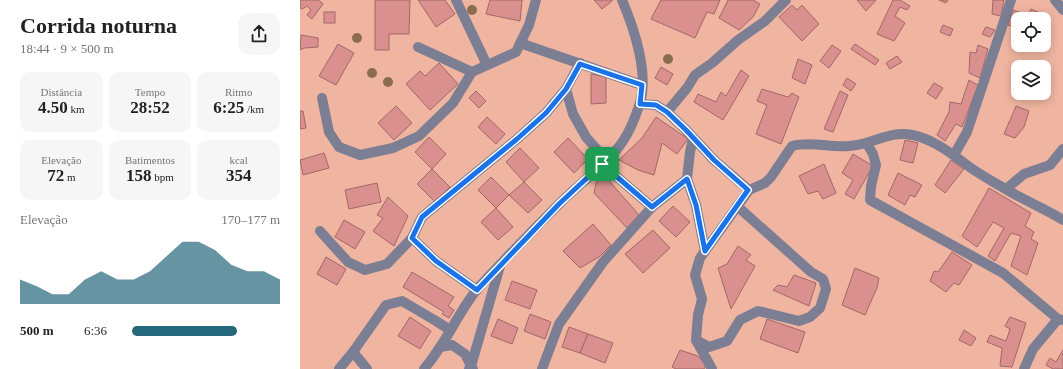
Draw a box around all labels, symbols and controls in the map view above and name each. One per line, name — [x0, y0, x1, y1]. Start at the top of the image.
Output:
map controls — [1011, 12, 1051, 100]
button: locate — [1011, 12, 1051, 52]
text: Corrida noturna — [20, 13, 177, 38]
button: share — [238, 13, 280, 55]
text: 18:44 · 9 × 500 m — [20, 41, 114, 56]
button: layers — [1011, 60, 1051, 100]
text: Distância — [41, 86, 82, 98]
text: Tempo — [135, 86, 165, 98]
text: Ritmo — [225, 86, 252, 98]
text: 4.50 — [38, 98, 68, 117]
text: 28:52 — [130, 98, 170, 117]
text: 6:25 — [213, 98, 244, 117]
text: km — [68, 103, 85, 115]
text: /km — [244, 103, 264, 115]
pin — [585, 147, 619, 181]
icon: arrive — [591, 153, 613, 175]
text: Elevação — [41, 154, 81, 166]
text: Batimentos — [125, 154, 175, 166]
text: kcal — [229, 154, 248, 166]
text: 72 — [47, 166, 64, 185]
text: 158 — [126, 166, 152, 185]
text: 354 — [226, 166, 251, 185]
text: m — [64, 171, 75, 183]
text: bpm — [152, 171, 174, 183]
text: Elevação — [20, 212, 68, 227]
text: 170–177 m — [221, 212, 280, 227]
text: 500 m — [20, 323, 54, 338]
text: 6:36 — [84, 323, 107, 338]

